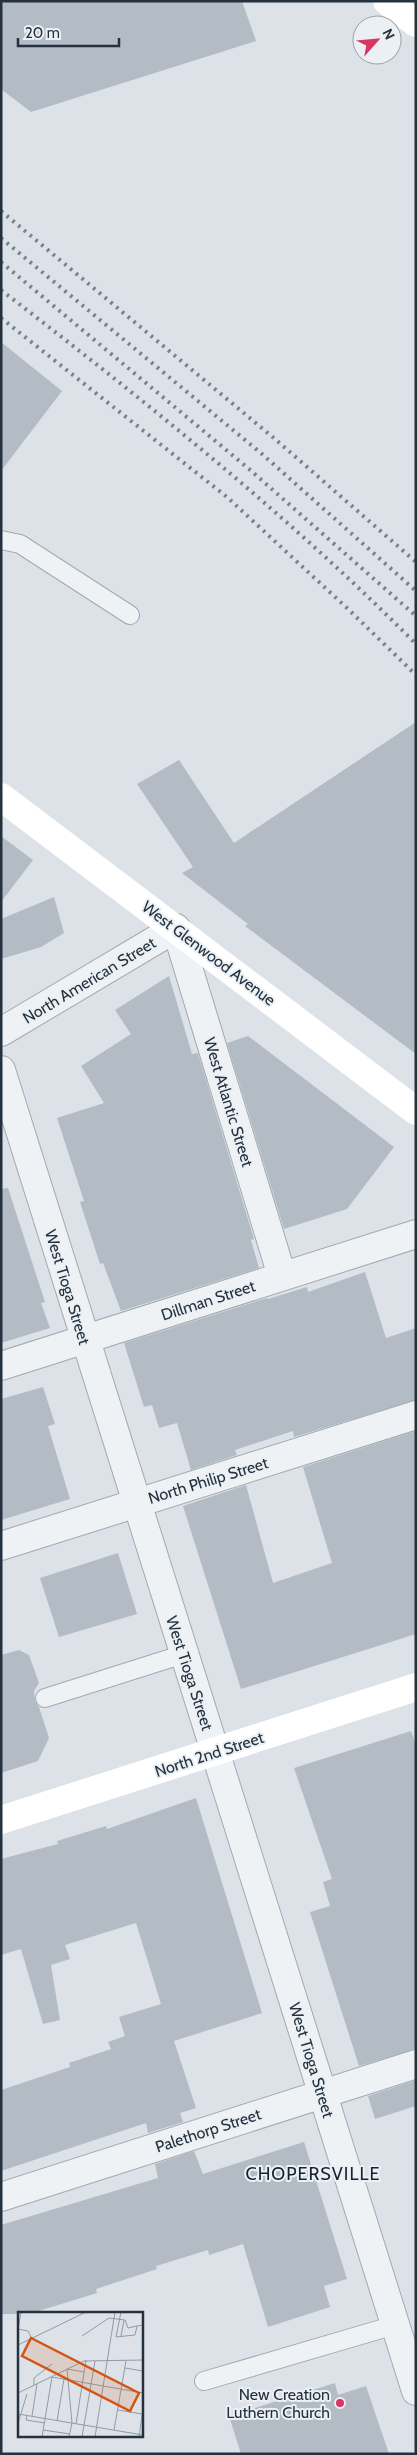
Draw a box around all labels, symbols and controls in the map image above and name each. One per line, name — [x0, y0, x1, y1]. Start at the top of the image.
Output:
scale bar — [18, 15, 119, 47]
north arrow — [352, 15, 402, 65]
text: 20 m — [25, 24, 60, 42]
text: N — [378, 26, 399, 43]
street label: West Glenwood Avenue — [138, 897, 279, 1010]
street label: North American Street — [19, 933, 160, 1028]
street label: West Atlantic Street — [200, 1035, 257, 1170]
street label: West Tioga Street — [41, 1227, 94, 1348]
street label: Dillman Street — [159, 1276, 258, 1325]
street label: North Philip Street — [146, 1453, 271, 1508]
street label: West Tioga Street — [162, 1614, 217, 1733]
street label: North 2nd Street — [152, 1728, 267, 1781]
street label: West Tioga Street — [285, 2000, 338, 2121]
street label: Palethorp Street — [153, 2104, 264, 2157]
district label: CHOPERSVILLE — [246, 2163, 380, 2185]
inset map — [18, 2312, 142, 2438]
place label: New Creation Luthern Church — [226, 2385, 330, 2422]
marker: New Creation Luthern Church — [334, 2397, 346, 2409]

